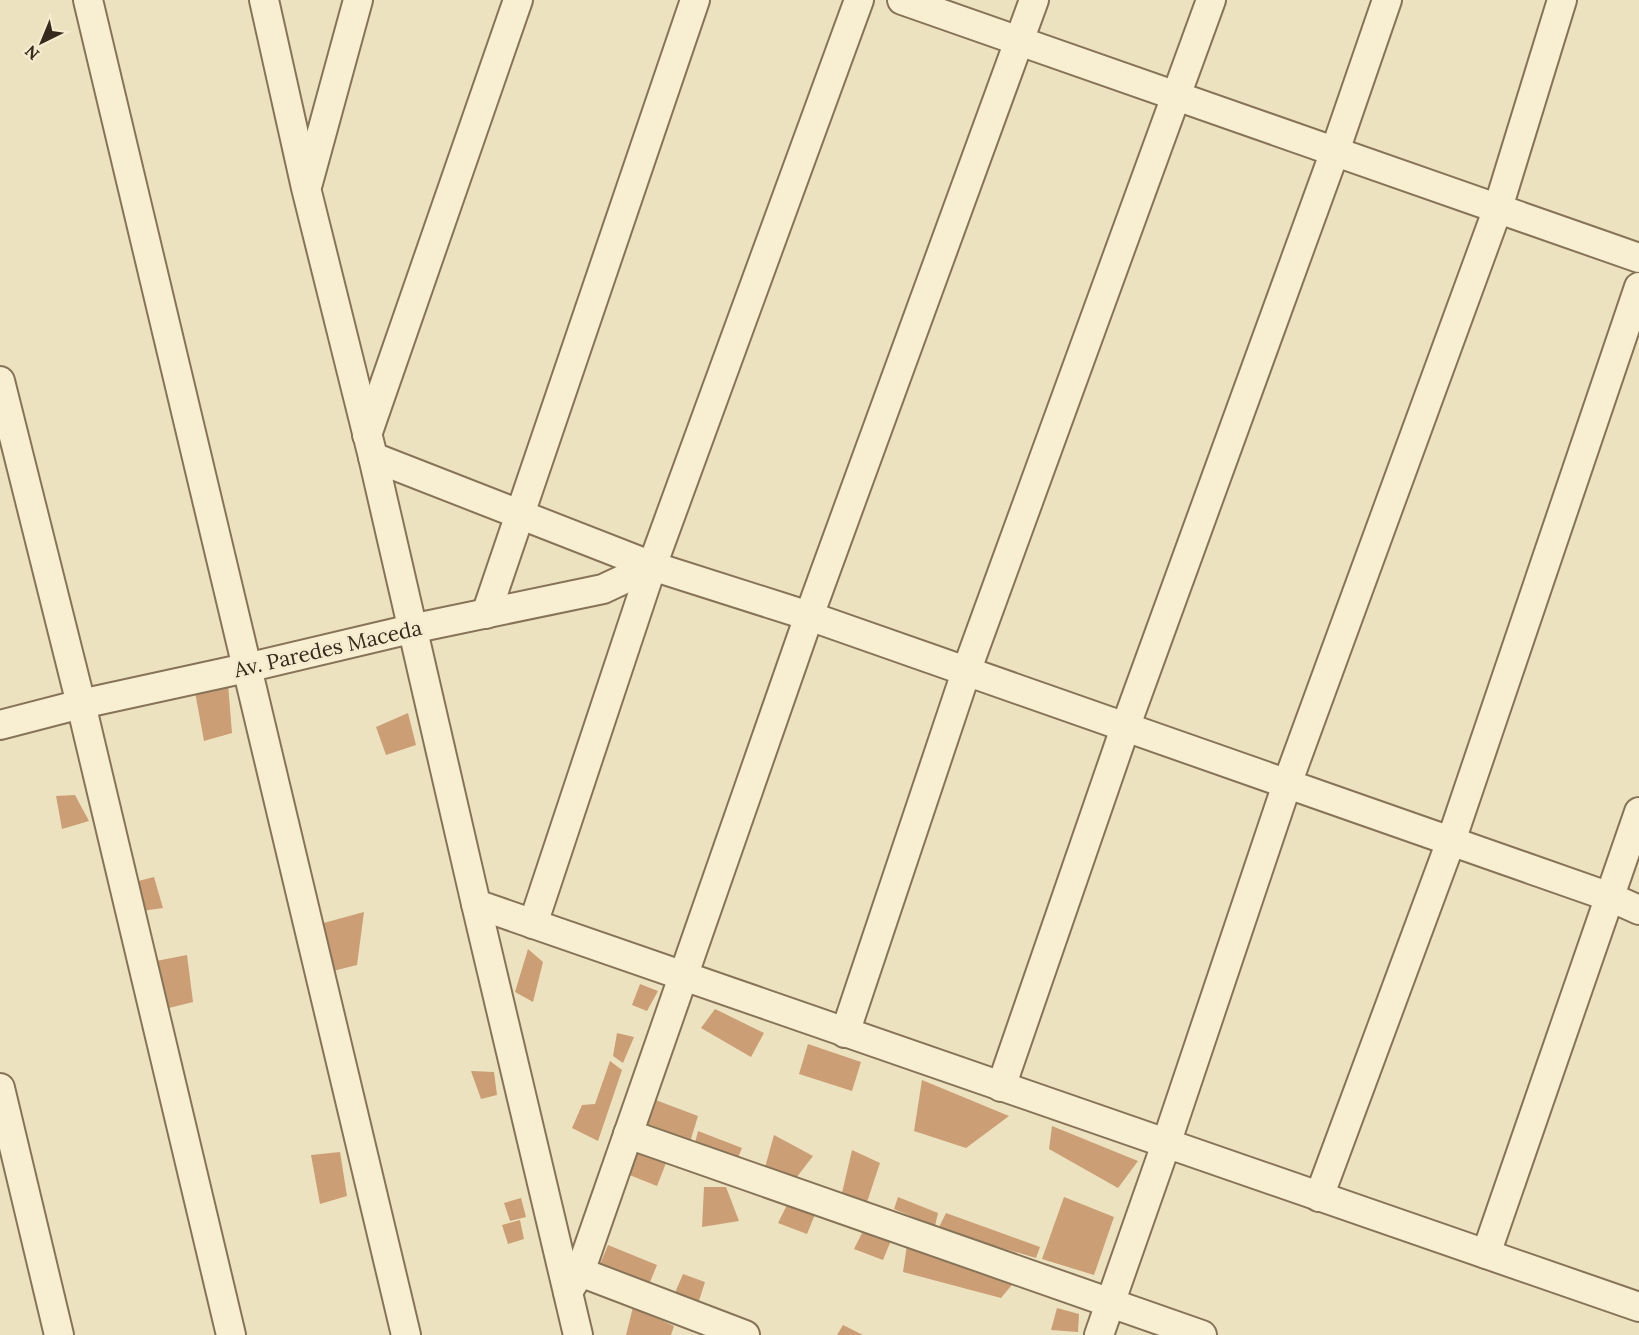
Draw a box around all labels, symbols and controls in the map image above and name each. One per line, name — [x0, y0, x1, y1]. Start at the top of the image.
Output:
north arrow — [12, 12, 72, 72]
text: N — [20, 41, 43, 65]
street label: Av. Paredes Maceda — [230, 614, 425, 683]

